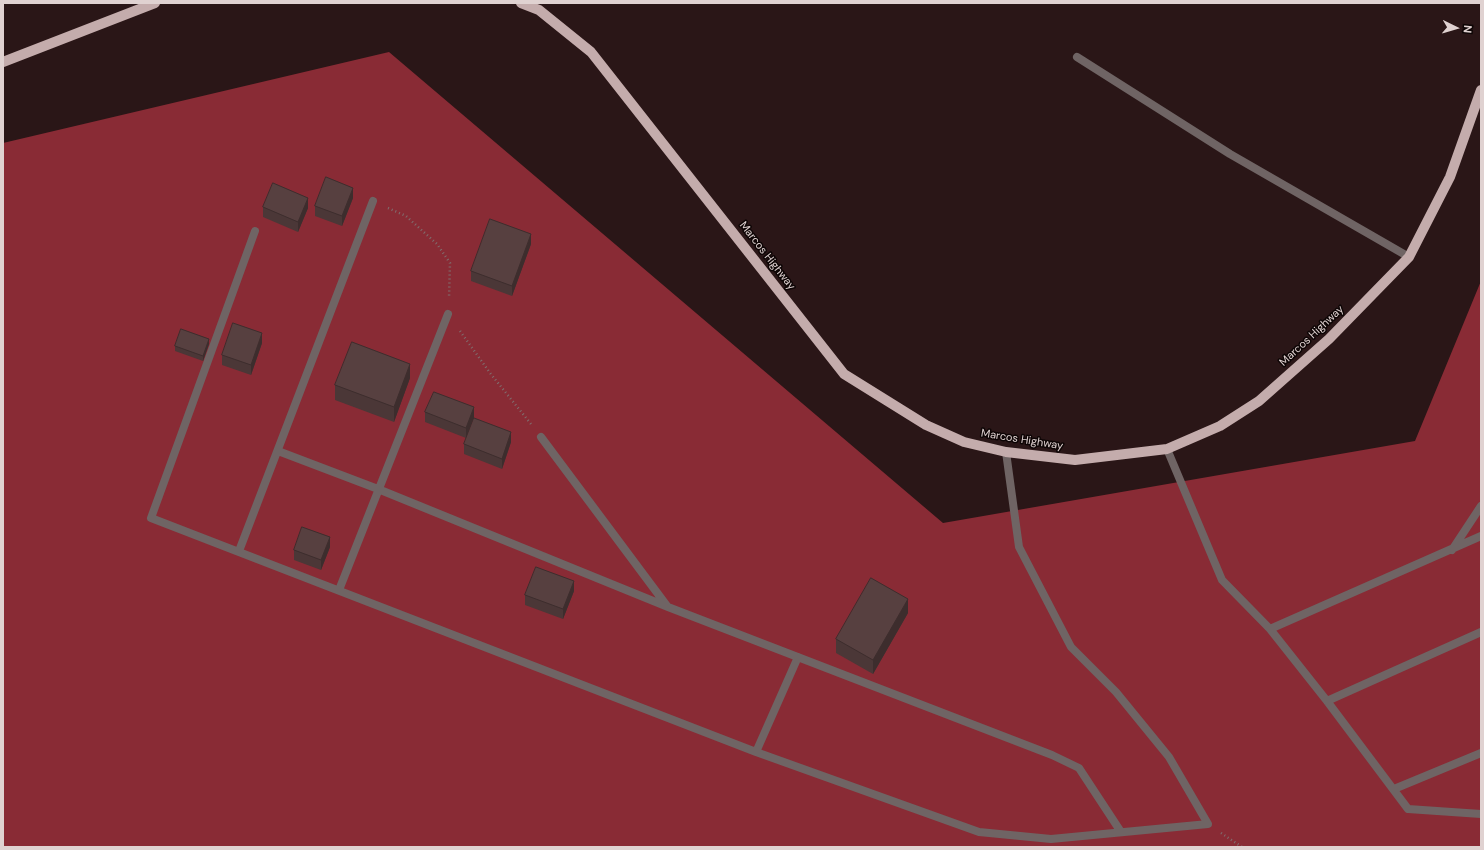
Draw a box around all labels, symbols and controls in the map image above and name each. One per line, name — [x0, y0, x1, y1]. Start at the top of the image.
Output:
north arrow — [1436, 8, 1476, 48]
text: N — [1461, 24, 1475, 34]
street label: Marcos Highway — [736, 219, 798, 293]
street label: Marcos Highway — [1277, 303, 1347, 369]
street label: Marcos Highway — [980, 427, 1064, 453]

